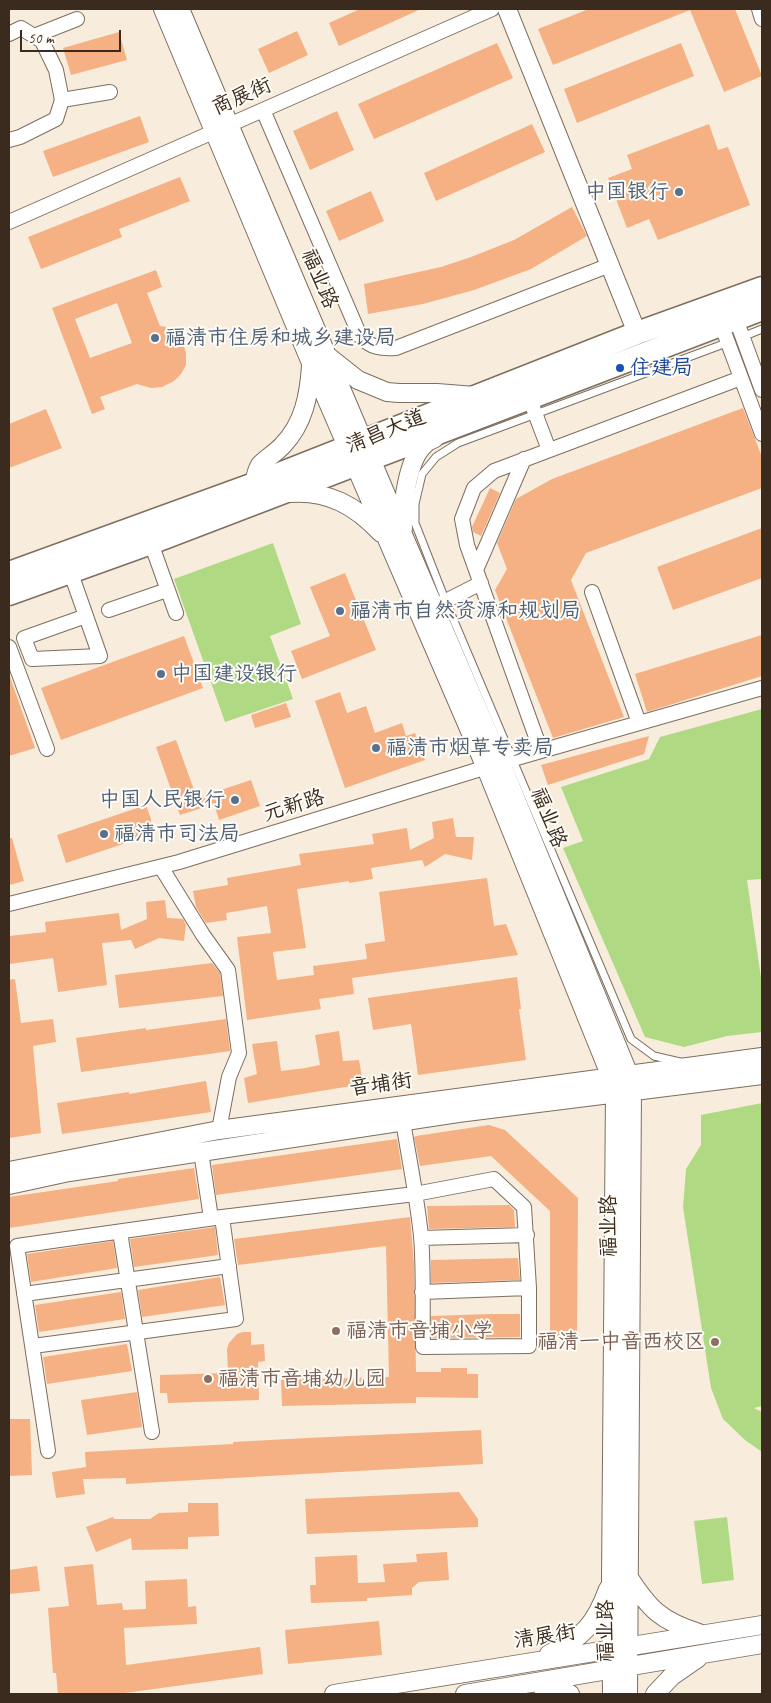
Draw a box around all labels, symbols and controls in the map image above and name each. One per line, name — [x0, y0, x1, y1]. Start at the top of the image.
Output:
scale bar — [22, 20, 124, 52]
text: 50 m — [28, 29, 54, 48]
street label: 商展街 — [208, 73, 276, 121]
place label: 中国银行 — [585, 179, 669, 205]
marker: 中国银行 — [673, 186, 685, 198]
street label: 福业路 — [295, 245, 343, 313]
place label: 福清市住房和城乡建设局 — [165, 325, 396, 351]
marker: 福清市住房和城乡建设局 — [149, 332, 161, 344]
place label: 住建局 — [630, 355, 693, 381]
marker: 住建局 — [614, 362, 626, 374]
street label: 清昌大道 — [342, 405, 430, 459]
place label: 福清市自然资源和规划局 — [350, 598, 581, 624]
marker: 福清市自然资源和规划局 — [334, 605, 346, 617]
place label: 中国建设银行 — [171, 661, 297, 687]
marker: 中国建设银行 — [155, 668, 167, 680]
place label: 福清市烟草专卖局 — [386, 735, 554, 761]
marker: 福清市烟草专卖局 — [370, 742, 382, 754]
street label: 福业路 — [525, 784, 571, 852]
street label: 元新路 — [260, 785, 328, 827]
place label: 中国人民银行 — [99, 787, 225, 813]
marker: 中国人民银行 — [229, 794, 241, 806]
place label: 福清市司法局 — [114, 821, 240, 847]
marker: 福清市司法局 — [98, 828, 110, 840]
street label: 音埔街 — [348, 1068, 414, 1102]
street label: 福业路 — [596, 1195, 622, 1257]
place label: 福清市音埔小学 — [346, 1318, 493, 1344]
marker: 福清市音埔小学 — [330, 1325, 342, 1337]
place label: 福清一中音西校区 — [537, 1329, 705, 1355]
marker: 福清一中音西校区 — [709, 1336, 721, 1348]
place label: 福清市音埔幼儿园 — [218, 1366, 386, 1392]
marker: 福清市音埔幼儿园 — [202, 1373, 214, 1385]
street label: 福业路 — [593, 1600, 619, 1662]
street label: 清展街 — [512, 1620, 578, 1654]

